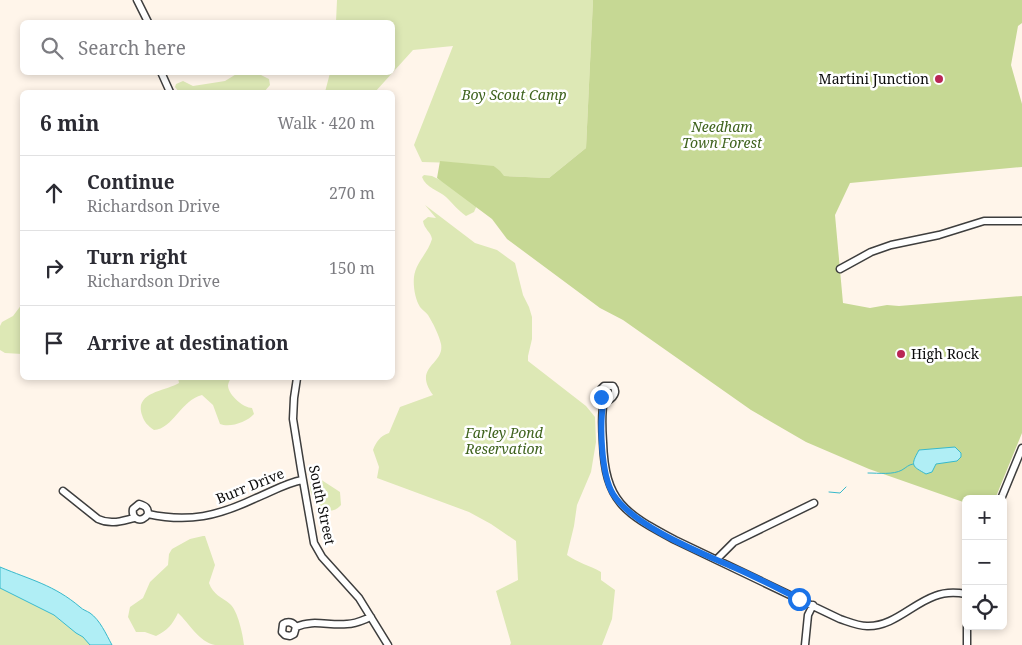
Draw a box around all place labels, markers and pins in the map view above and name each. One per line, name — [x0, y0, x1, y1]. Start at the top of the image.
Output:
place label: Martini Junction — [819, 69, 929, 88]
marker: Martini Junction — [933, 73, 945, 85]
place label: High Rock — [911, 344, 980, 363]
marker: High Rock — [895, 348, 907, 360]

